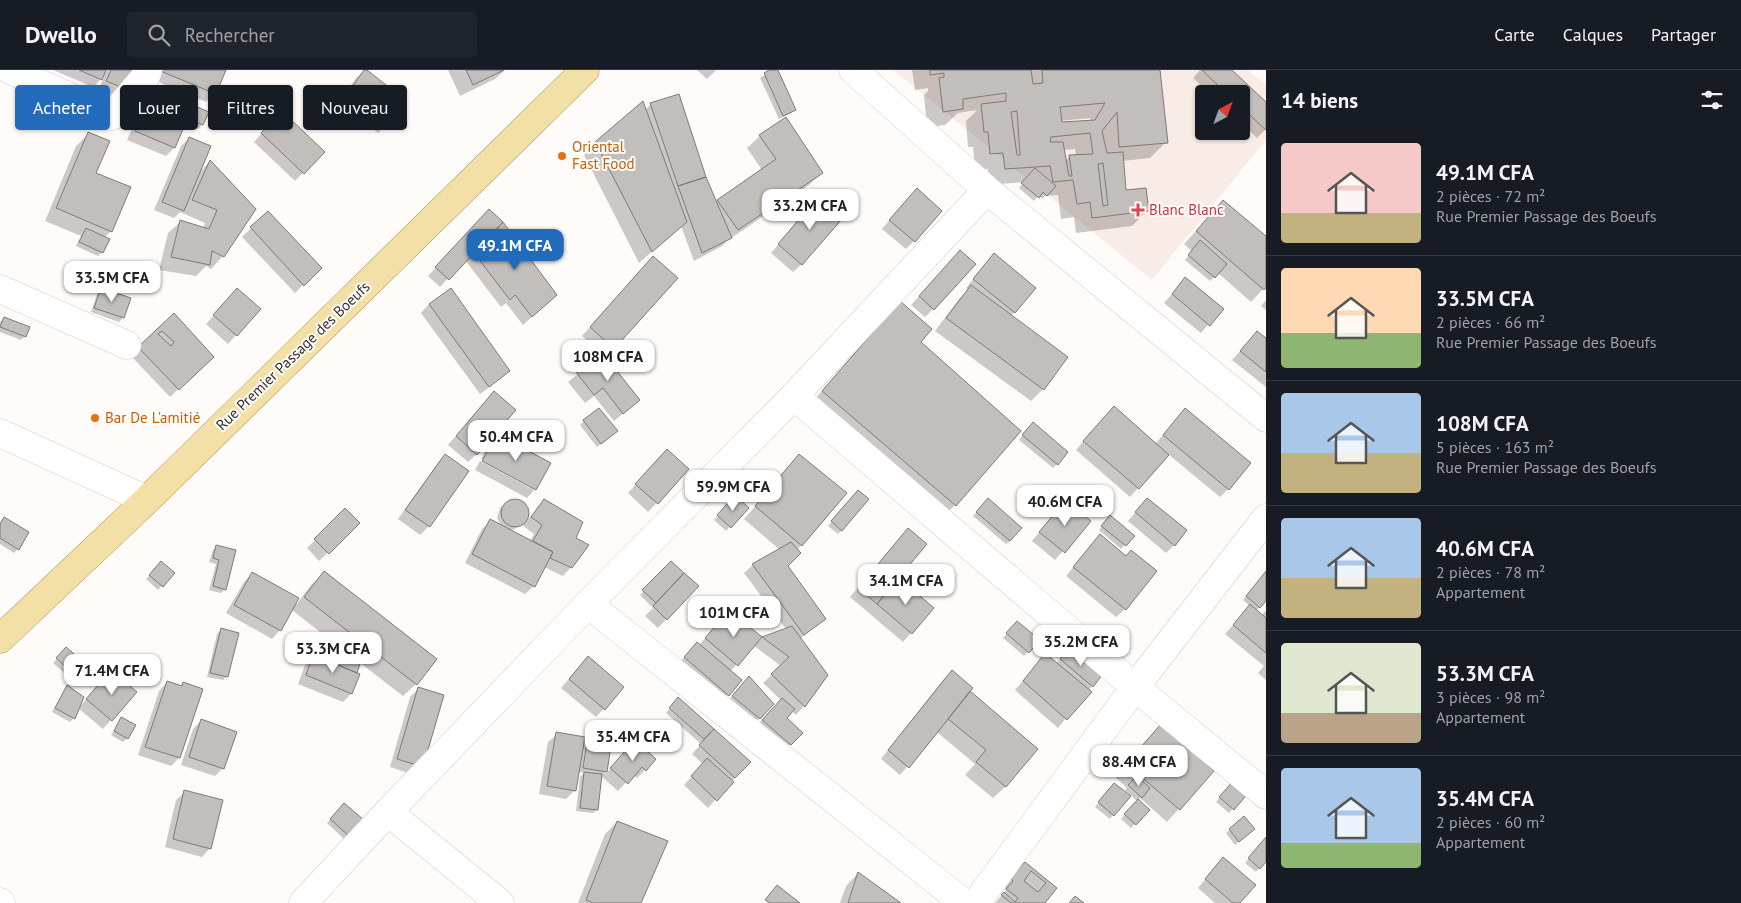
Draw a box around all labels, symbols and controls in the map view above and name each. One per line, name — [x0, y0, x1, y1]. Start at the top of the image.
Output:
search box — [127, 12, 477, 57]
text: Dwello — [25, 19, 97, 50]
icon: search — [145, 21, 173, 49]
text: Rechercher — [185, 23, 275, 47]
text: Carte — [1494, 23, 1535, 46]
text: Calques — [1563, 23, 1623, 46]
text: Partager — [1651, 23, 1716, 46]
chip: Acheter — [15, 85, 110, 130]
chip: Louer — [120, 85, 198, 130]
chip: Filtres — [208, 85, 293, 130]
chip: Nouveau — [303, 85, 407, 130]
north arrow — [1195, 85, 1250, 140]
map controls — [1195, 85, 1250, 140]
icon: filters — [1698, 86, 1726, 114]
text: 14 biens — [1281, 87, 1358, 114]
place label: Oriental Fast Food — [572, 137, 635, 173]
marker: Oriental Fast Food — [556, 150, 568, 162]
text: 49.1M CFA — [1436, 159, 1534, 186]
icon: home — [1321, 163, 1381, 223]
text: 2 pièces · 72 m² — [1436, 186, 1545, 206]
pin: 33.2M CFA — [753, 189, 867, 231]
text: 33.2M CFA — [773, 195, 847, 215]
place label: Blanc Blanc — [1149, 200, 1224, 219]
marker: Blanc Blanc — [1131, 203, 1145, 217]
text: Rue Premier Passage des Boeufs — [1436, 206, 1656, 226]
pin: 49.1M CFA — [458, 228, 572, 271]
text: 49.1M CFA — [478, 235, 552, 255]
pin: 33.5M CFA — [55, 260, 169, 303]
text: 33.5M CFA — [75, 267, 149, 287]
street label: Rue Premier Passage des Boeufs — [212, 277, 374, 434]
text: 33.5M CFA — [1436, 285, 1534, 312]
icon: home — [1321, 288, 1381, 348]
text: 2 pièces · 66 m² — [1436, 312, 1545, 332]
text: Rue Premier Passage des Boeufs — [1436, 332, 1656, 352]
pin: 108M CFA — [556, 340, 660, 382]
text: 108M CFA — [573, 346, 643, 366]
place label: Bar De L'amitié — [105, 408, 200, 427]
text: 108M CFA — [1436, 410, 1529, 437]
marker: Bar De L'amitié — [89, 412, 101, 424]
icon: home — [1321, 413, 1381, 473]
pin: 50.4M CFA — [459, 420, 573, 462]
text: 50.4M CFA — [479, 426, 553, 446]
text: 5 pièces · 163 m² — [1436, 437, 1554, 457]
text: Rue Premier Passage des Boeufs — [1436, 457, 1656, 477]
pin: 59.9M CFA — [676, 470, 790, 512]
text: 59.9M CFA — [696, 476, 770, 496]
pin: 40.6M CFA — [1008, 484, 1122, 527]
text: 40.6M CFA — [1028, 491, 1102, 511]
text: 40.6M CFA — [1436, 535, 1534, 562]
icon: home — [1321, 538, 1381, 598]
text: 2 pièces · 78 m² — [1436, 562, 1545, 582]
pin: 34.1M CFA — [849, 564, 963, 606]
text: 34.1M CFA — [869, 570, 943, 590]
text: Appartement — [1436, 582, 1525, 602]
pin: 101M CFA — [682, 596, 786, 638]
text: 101M CFA — [699, 602, 769, 622]
pin: 35.2M CFA — [1024, 624, 1138, 667]
text: 35.2M CFA — [1044, 631, 1118, 651]
pin: 53.3M CFA — [276, 632, 390, 674]
text: 53.3M CFA — [296, 638, 370, 658]
pin: 71.4M CFA — [55, 654, 169, 696]
text: 71.4M CFA — [75, 660, 149, 680]
text: 53.3M CFA — [1436, 660, 1534, 687]
icon: home — [1321, 663, 1381, 723]
text: 3 pièces · 98 m² — [1436, 687, 1545, 707]
text: Appartement — [1436, 707, 1525, 727]
pin: 35.4M CFA — [576, 720, 690, 762]
text: 35.4M CFA — [596, 726, 670, 746]
pin: 88.4M CFA — [1082, 744, 1196, 787]
text: 88.4M CFA — [1102, 751, 1176, 771]
text: 35.4M CFA — [1436, 785, 1534, 812]
icon: home — [1321, 788, 1381, 848]
text: 2 pièces · 60 m² — [1436, 812, 1545, 832]
text: Appartement — [1436, 832, 1525, 852]

